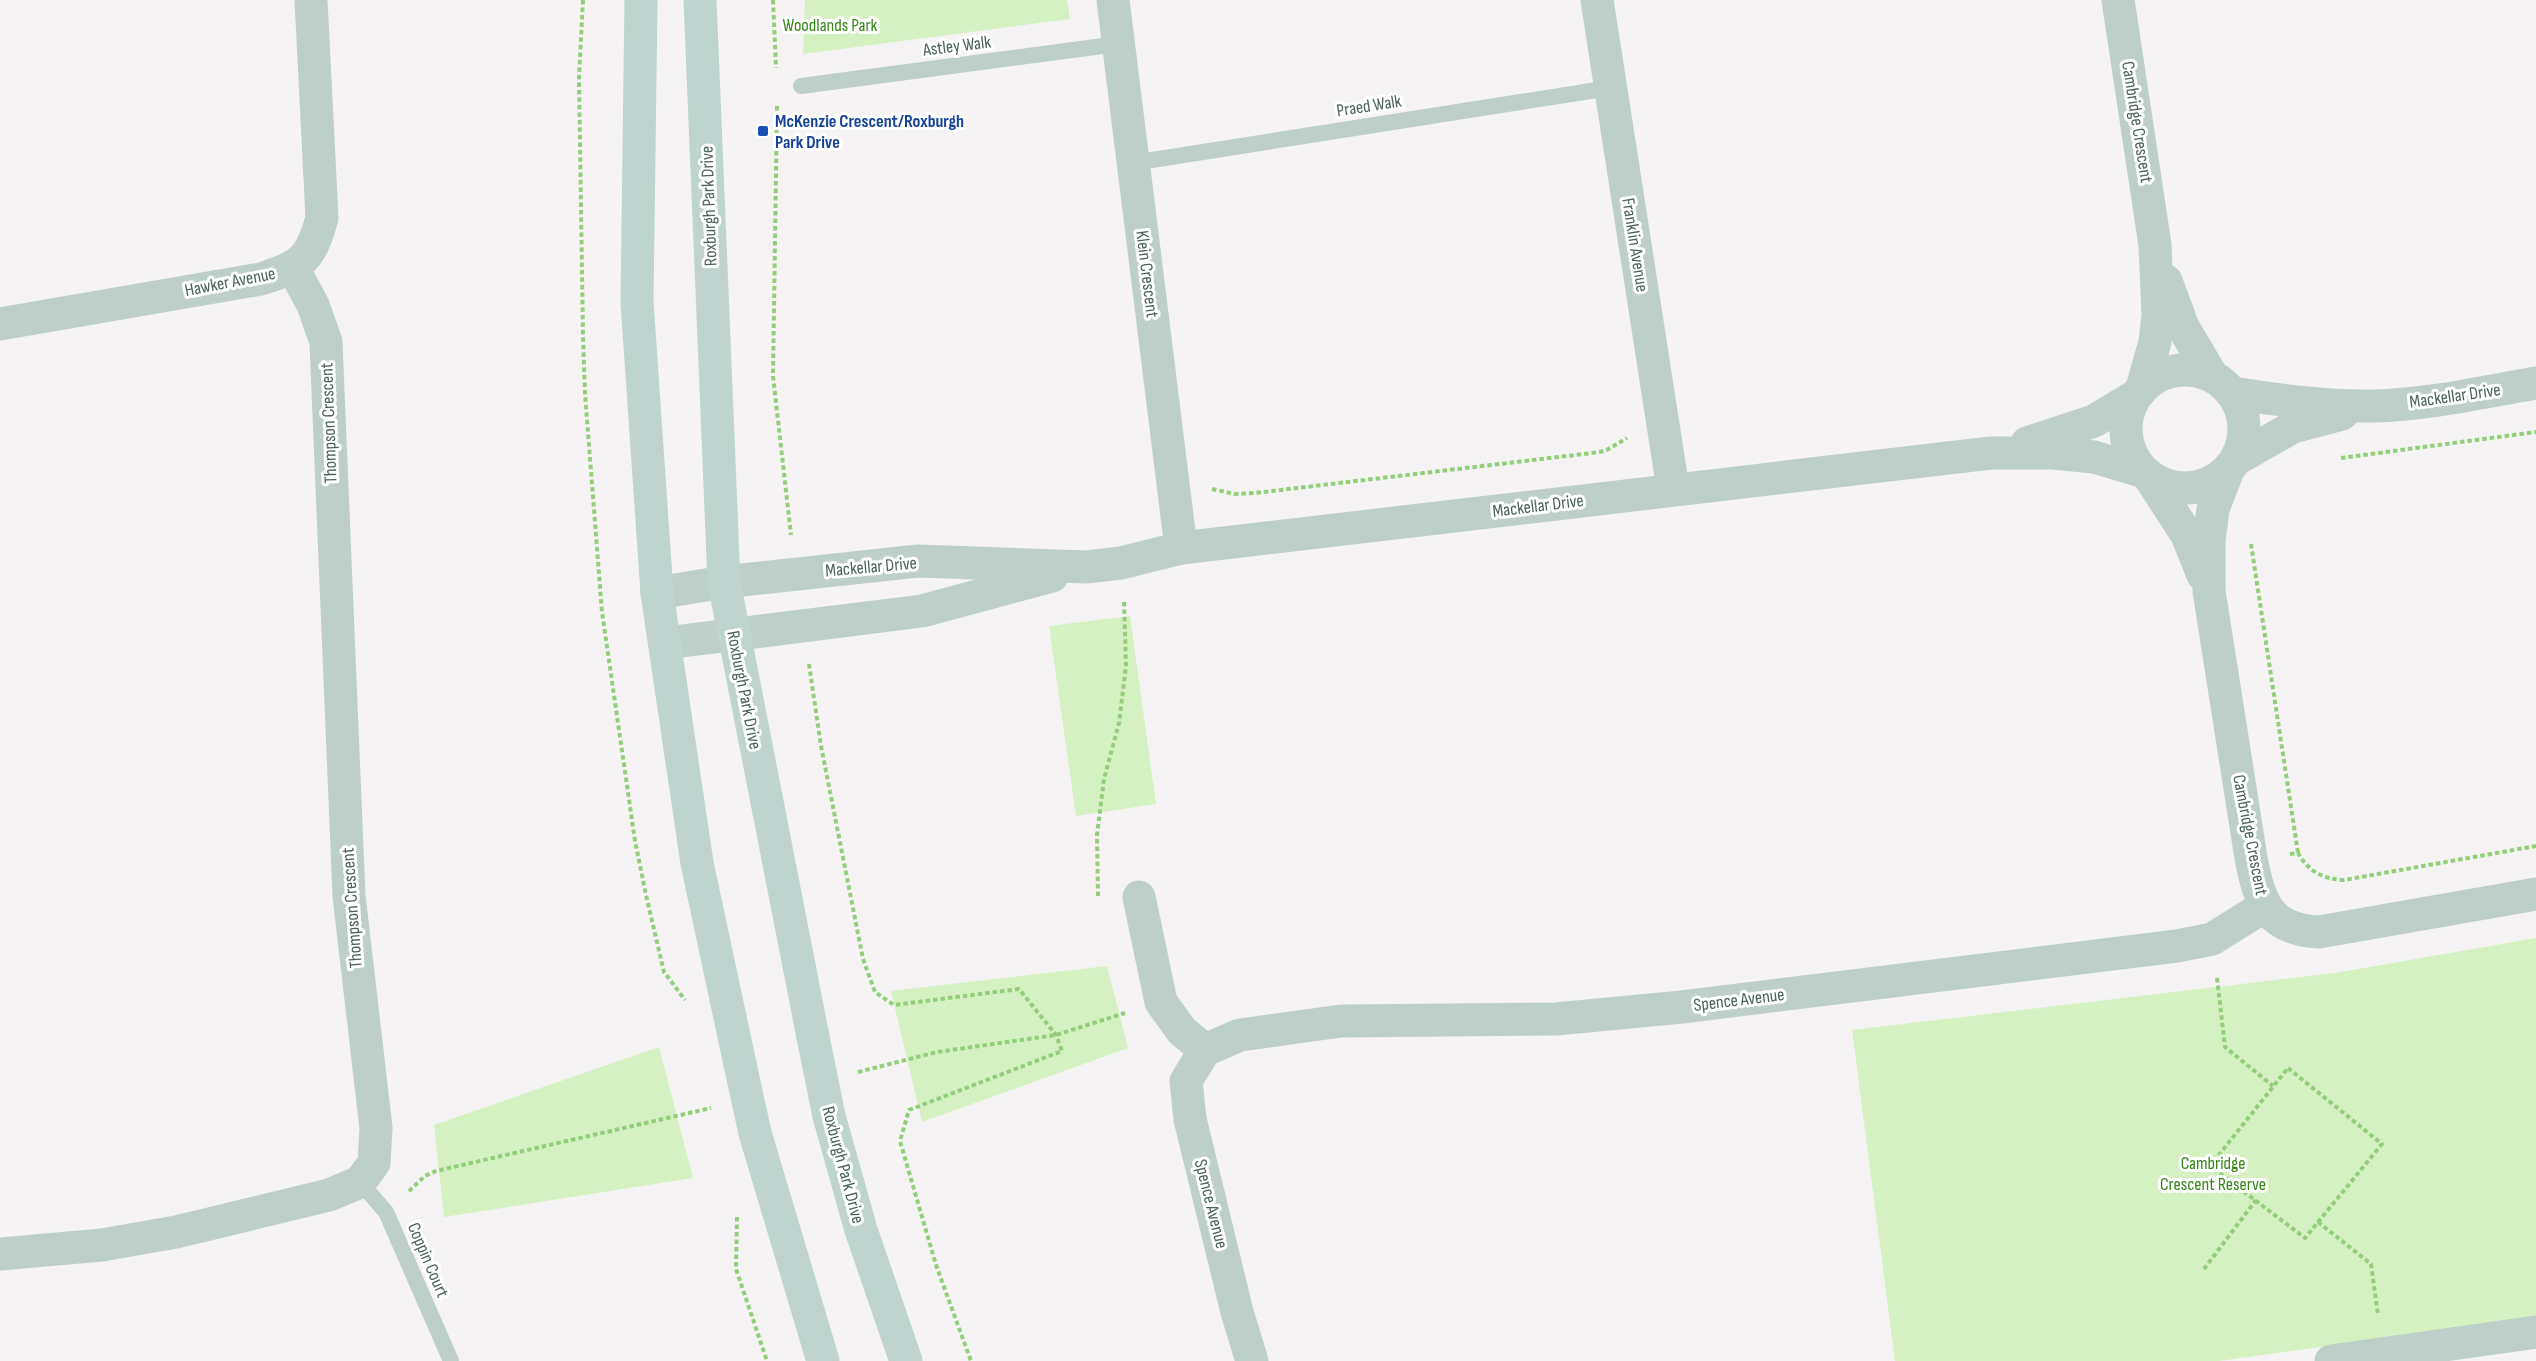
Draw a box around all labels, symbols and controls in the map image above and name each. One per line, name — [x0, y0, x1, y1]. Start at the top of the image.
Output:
park label: Woodlands Park — [782, 15, 878, 36]
street label: Astley Walk — [921, 31, 992, 61]
street label: Cambridge Crescent — [2117, 60, 2157, 185]
street label: Praed Walk — [1335, 90, 1403, 121]
place label: McKenzie Crescent/Roxburgh Park Drive — [775, 111, 964, 153]
marker: McKenzie Crescent/Roxburgh Park Drive — [756, 124, 770, 138]
street label: Roxburgh Park Drive — [696, 146, 722, 266]
street label: Franklin Avenue — [1617, 197, 1653, 293]
street label: Klein Crescent — [1131, 229, 1163, 319]
street label: Hawker Avenue — [183, 263, 277, 301]
street label: Thompson Crescent — [316, 362, 342, 484]
street label: Mackellar Drive — [2408, 379, 2502, 413]
street label: Mackellar Drive — [1491, 490, 1585, 522]
street label: Mackellar Drive — [824, 553, 918, 581]
street label: Roxburgh Park Drive — [722, 629, 766, 751]
street label: Cambridge Crescent — [2228, 773, 2272, 898]
street label: Thompson Crescent — [337, 847, 367, 969]
street label: Spence Avenue — [1692, 984, 1786, 1016]
street label: Roxburgh Park Drive — [817, 1104, 869, 1226]
park label: Cambridge Crescent Reserve — [2160, 1153, 2266, 1195]
street label: Spence Avenue — [1190, 1157, 1232, 1251]
street label: Coppin Court — [403, 1219, 453, 1301]

